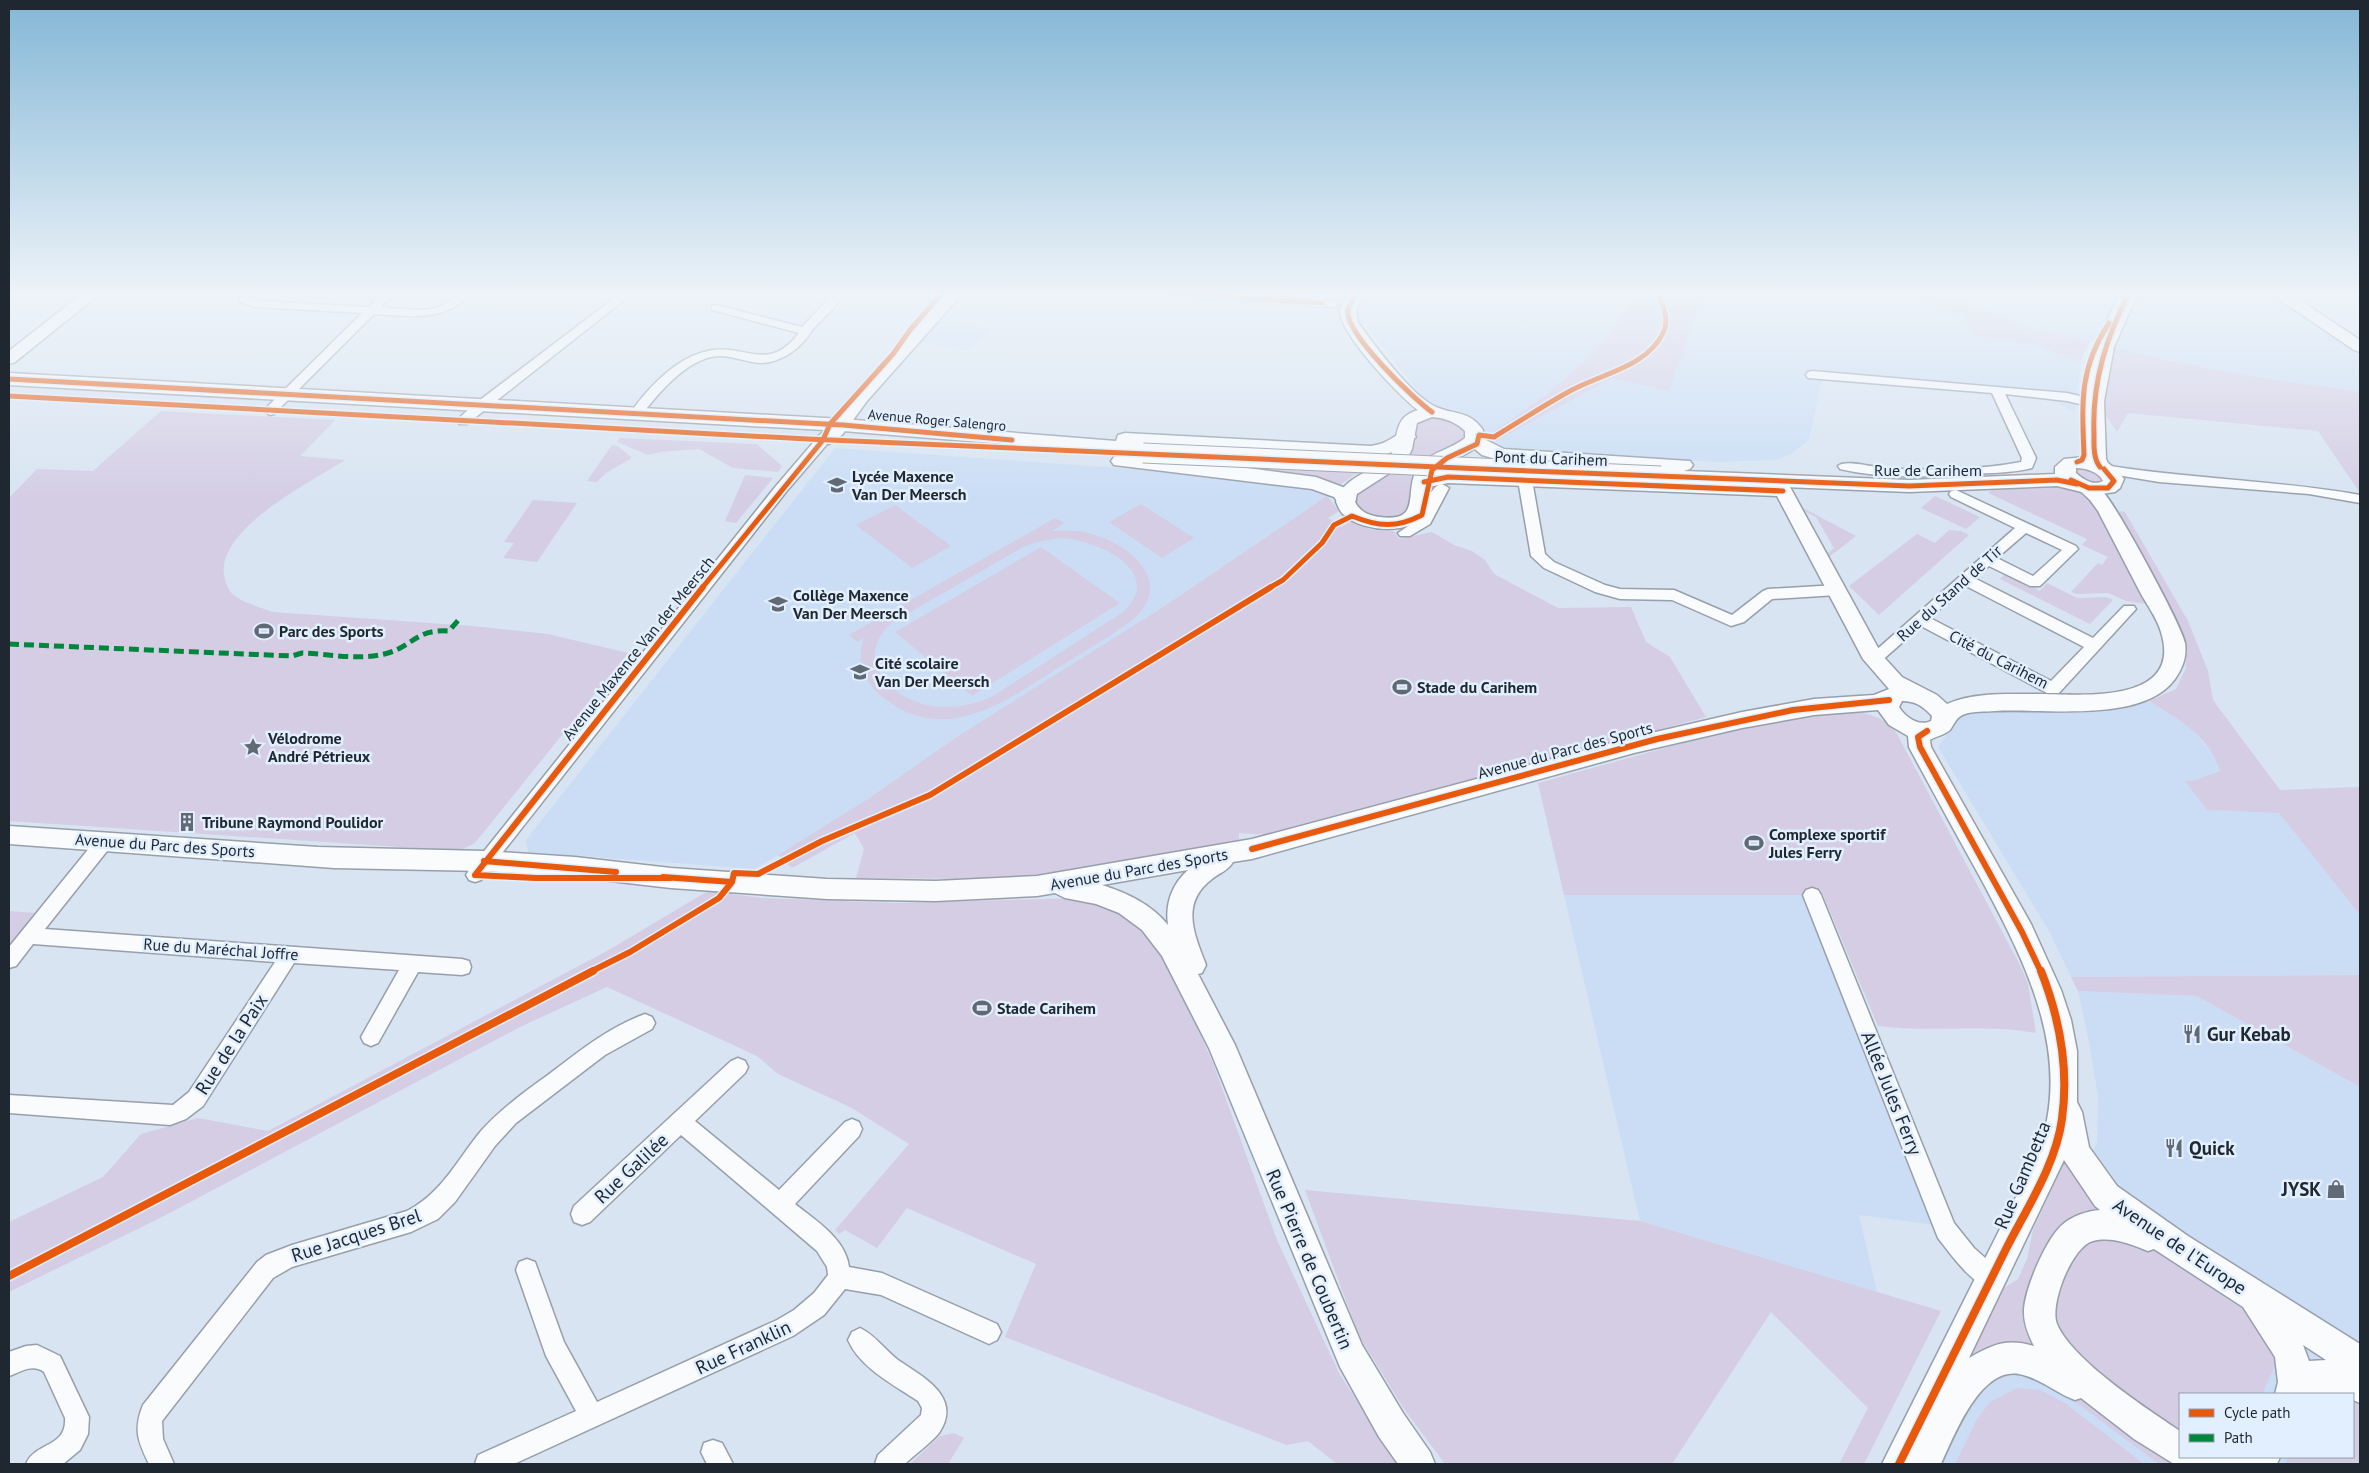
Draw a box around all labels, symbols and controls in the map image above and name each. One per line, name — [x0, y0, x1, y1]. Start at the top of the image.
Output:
street label: Avenue Roger Salengro — [867, 405, 1007, 435]
street label: Pont du Carihem — [1494, 446, 1608, 470]
street label: Rue de Carihem — [1874, 460, 1982, 480]
place label: Lycée Maxence Van Der Meersch — [851, 466, 967, 504]
school or university icon: Lycée Maxence Van Der Meersch — [826, 474, 848, 496]
street label: Rue du Stand de Tir — [1892, 540, 2006, 645]
street label: Avenue Maxence Van der Meersch — [558, 552, 718, 744]
place label: Collège Maxence Van Der Meersch — [792, 585, 909, 623]
school or university icon: Collège Maxence Van Der Meersch — [767, 593, 789, 615]
sports icon: Parc des Sports — [253, 620, 275, 642]
place label: Parc des Sports — [279, 621, 384, 641]
street label: Cité du Carihem — [1946, 625, 2052, 693]
place label: Cité scolaire Van Der Meersch — [874, 653, 990, 691]
school or university icon: Cité scolaire Van Der Meersch — [849, 661, 871, 683]
sports icon: Stade du Carihem — [1391, 676, 1413, 698]
place label: Stade du Carihem — [1417, 677, 1537, 697]
street label: Avenue du Parc des Sports — [1475, 717, 1655, 783]
place label: Vélodrome André Pétrieux — [267, 728, 371, 766]
place icon: Vélodrome André Pétrieux — [242, 736, 264, 758]
building icon: Tribune Raymond Poulidor — [176, 811, 198, 833]
place label: Tribune Raymond Poulidor — [202, 812, 383, 832]
place label: Complexe sportif Jules Ferry — [1768, 824, 1886, 862]
street label: Avenue du Parc des Sports — [74, 829, 256, 861]
sports icon: Complexe sportif Jules Ferry — [1743, 832, 1765, 854]
street label: Avenue du Parc des Sports — [1049, 843, 1230, 894]
street label: Rue du Maréchal Joffre — [143, 934, 299, 964]
street label: Rue de la Paix — [190, 989, 273, 1099]
sports icon: Stade Carihem — [971, 997, 993, 1019]
place label: Stade Carihem — [997, 998, 1096, 1018]
place label: Gur Kebab — [2207, 1022, 2291, 1046]
restaurant icon: Gur Kebab — [2181, 1023, 2203, 1045]
street label: Allée Jules Ferry — [1856, 1027, 1928, 1159]
street label: Rue Gambetta — [1989, 1117, 2055, 1233]
street label: Rue Galilée — [589, 1128, 673, 1208]
place label: Quick — [2189, 1136, 2235, 1160]
restaurant icon: Quick — [2163, 1137, 2185, 1159]
street label: Rue Pierre de Coubertin — [1261, 1165, 1359, 1353]
place label: JYSK — [2281, 1177, 2321, 1201]
shop icon: JYSK — [2325, 1178, 2347, 1200]
street label: Avenue de l'Europe — [2109, 1192, 2251, 1300]
street label: Rue Jacques Brel — [288, 1203, 424, 1267]
street label: Rue Franklin — [692, 1315, 794, 1379]
legend — [2179, 1393, 2354, 1458]
text: Cycle path — [2224, 1403, 2290, 1422]
text: Path — [2224, 1428, 2253, 1447]

